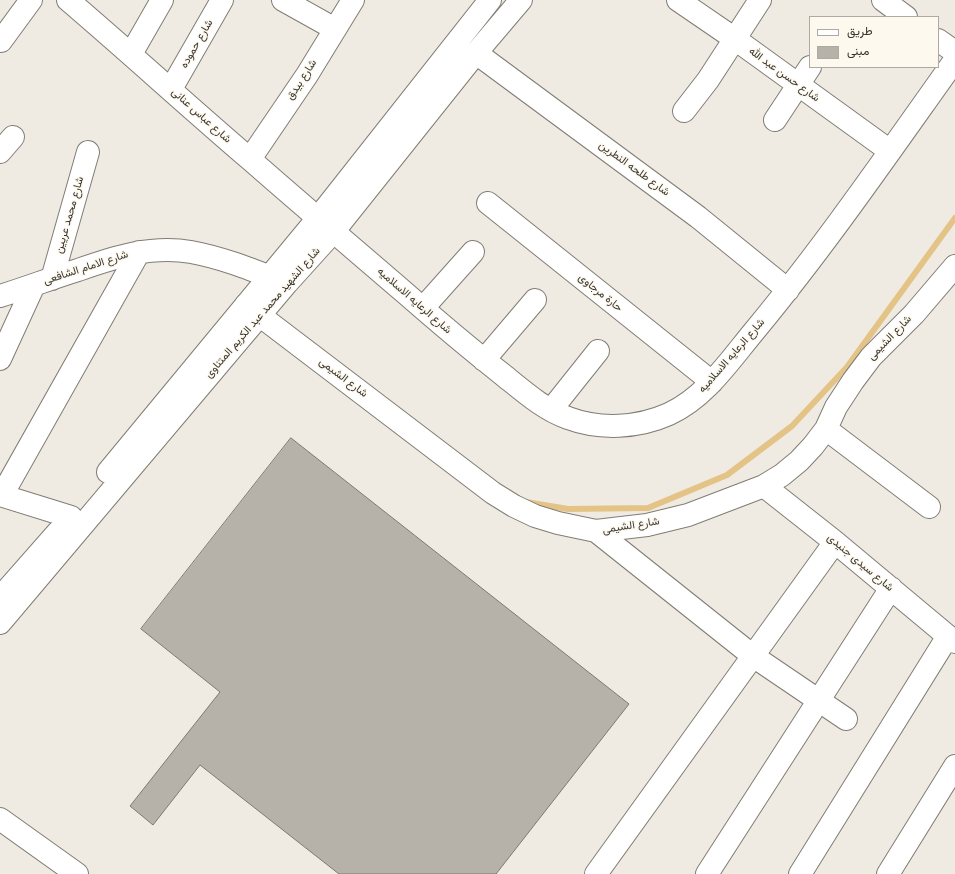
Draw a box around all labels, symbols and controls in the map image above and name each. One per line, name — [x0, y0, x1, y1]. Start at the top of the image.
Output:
legend — [809, 16, 939, 68]
street label: شارع حموده — [178, 17, 216, 71]
text: طريق — [847, 23, 872, 39]
text: مبنى — [847, 43, 869, 59]
street label: شارع حسن عبد الله — [746, 45, 822, 105]
street label: شارع بيدق — [284, 57, 320, 103]
street label: شارع عباس عنانى — [168, 86, 234, 146]
street label: شارع طلحه النطرين — [596, 139, 672, 199]
street label: شارع محمد عريين — [53, 175, 87, 255]
street label: شارع الشهيد محمد عبد الكريم المتناوى — [203, 245, 323, 381]
street label: شارع الامام الشافعى — [42, 248, 130, 288]
street label: شارع الرعايه الاسلاميه — [374, 265, 454, 337]
street label: حارة مرجاوى — [575, 271, 625, 315]
street label: شارع الشيمى — [865, 313, 915, 363]
street label: شارع الرعايه الاسلاميه — [696, 316, 768, 396]
street label: شارع الشيمى — [316, 355, 370, 401]
street label: شارع الشيمى — [602, 515, 660, 537]
street label: شارع سيدى جنيدى — [824, 531, 896, 595]

